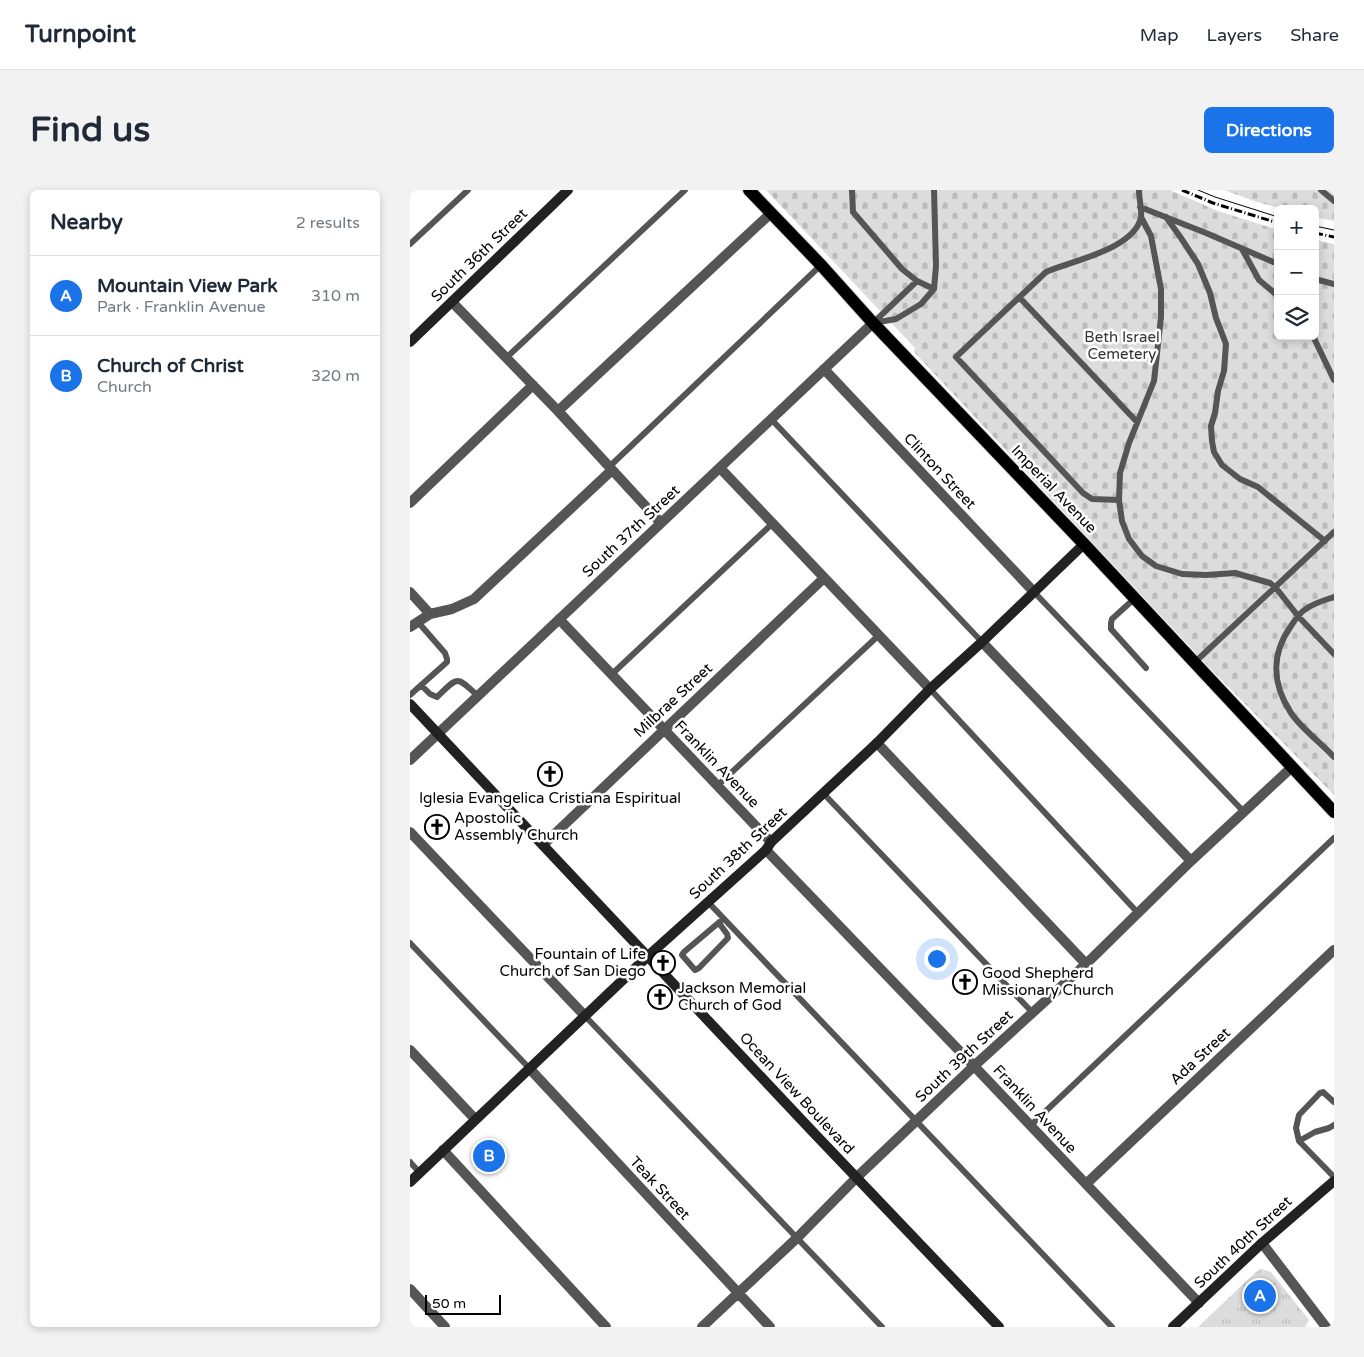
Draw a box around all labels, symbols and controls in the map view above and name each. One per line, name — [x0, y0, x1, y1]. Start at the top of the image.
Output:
text: Turnpoint — [25, 20, 136, 49]
text: Map — [1140, 24, 1179, 46]
text: Layers — [1207, 24, 1262, 46]
text: Share — [1290, 24, 1339, 46]
button: Directions — [1204, 107, 1334, 153]
text: Find us — [30, 109, 150, 151]
street label: South 36th Street — [427, 204, 531, 305]
map controls — [1274, 205, 1319, 340]
button: + — [1274, 205, 1319, 250]
text: Nearby — [50, 210, 123, 235]
text: 2 results — [296, 213, 360, 233]
button: − — [1274, 250, 1319, 295]
text: Mountain View Park — [97, 275, 278, 297]
text: A — [60, 286, 72, 306]
text: 310 m — [311, 286, 360, 306]
button: layers — [1274, 295, 1319, 340]
text: Park · Franklin Avenue — [97, 297, 266, 317]
park label: Beth Israel Cemetery — [1084, 328, 1160, 363]
text: Church of Christ — [97, 355, 244, 377]
text: B — [60, 366, 72, 386]
text: 320 m — [311, 366, 360, 386]
text: Church — [97, 377, 152, 397]
street label: Clinton Street — [900, 429, 980, 513]
street label: Imperial Avenue — [1008, 441, 1100, 537]
street label: South 37th Street — [579, 481, 684, 581]
street label: Milbrae Street — [630, 659, 716, 741]
street label: Franklin Avenue — [671, 717, 763, 811]
church icon: Iglesia Evangelica Cristiana Espiritual — [537, 761, 563, 787]
place label: Iglesia Evangelica Cristiana Espiritual — [419, 789, 681, 807]
street label: South 38th Street — [686, 803, 791, 903]
place label: Apostolic Assembly Church — [454, 809, 578, 844]
church icon: Apostolic Assembly Church — [424, 814, 450, 840]
place label: Fountain of Life Church of San Diego — [500, 945, 646, 980]
your location — [924, 946, 950, 972]
church icon: Fountain of Life Church of San Diego — [650, 950, 676, 976]
place label: Good Shepherd Missionary Church — [982, 964, 1114, 999]
church icon: Good Shepherd Missionary Church — [952, 969, 978, 995]
place label: Jackson Memorial Church of God — [678, 979, 806, 1014]
church icon: Jackson Memorial Church of God — [647, 984, 673, 1010]
street label: South 39th Street — [912, 1006, 1017, 1106]
street label: Ada Street — [1166, 1023, 1234, 1088]
street label: Ocean View Boulevard — [736, 1028, 858, 1158]
street label: Franklin Avenue — [989, 1061, 1081, 1157]
pin: B — [473, 1137, 505, 1175]
street label: Teak Street — [626, 1153, 694, 1224]
street label: South 40th Street — [1191, 1192, 1296, 1292]
pin: A — [1244, 1277, 1276, 1315]
scale bar — [425, 1292, 501, 1315]
text: 50 m — [432, 1295, 466, 1312]

